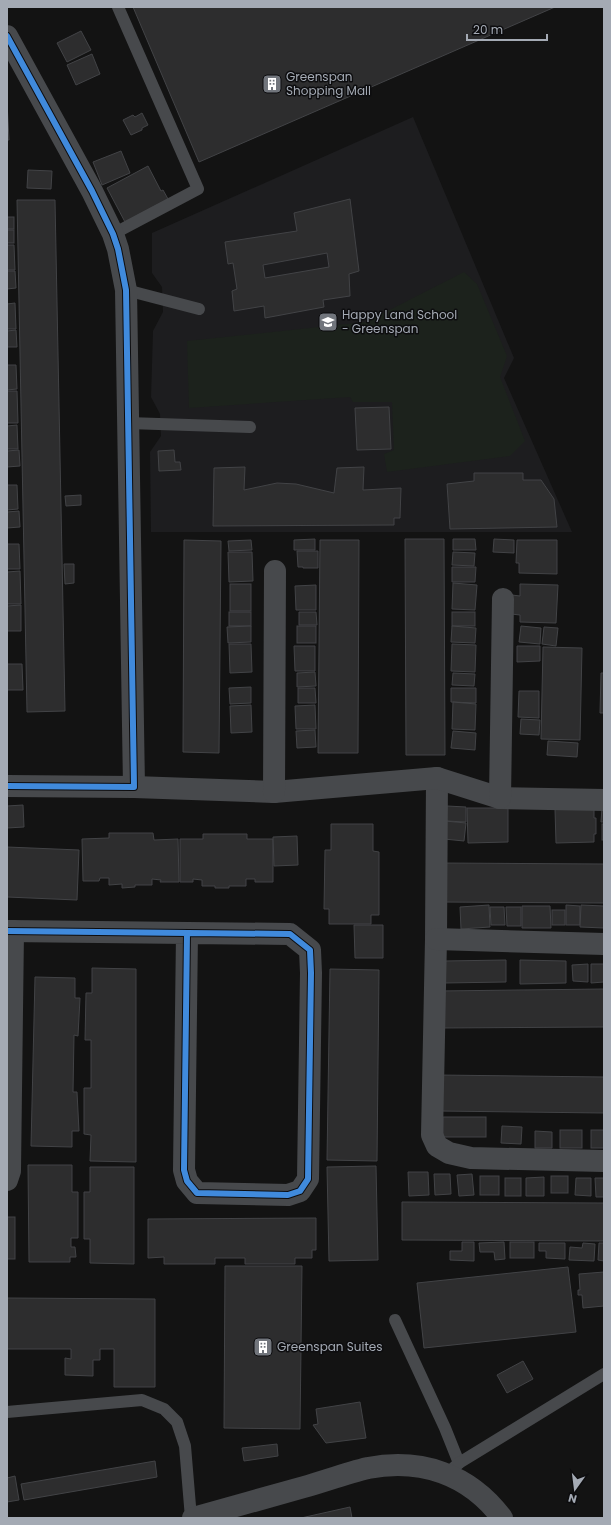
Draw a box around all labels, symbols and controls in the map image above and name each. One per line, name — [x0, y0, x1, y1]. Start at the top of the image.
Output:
scale bar — [467, 16, 547, 42]
text: 20 m — [473, 21, 503, 38]
place label: Greenspan Shopping Mall — [286, 68, 371, 99]
building icon: Greenspan Shopping Mall — [261, 73, 283, 95]
place label: Happy Land School - Greenspan — [342, 306, 457, 337]
school or university icon: Happy Land School - Greenspan — [317, 311, 339, 333]
building icon: Greenspan Suites — [252, 1336, 274, 1358]
place label: Greenspan Suites — [277, 1338, 383, 1355]
north arrow — [555, 1469, 595, 1509]
text: N — [567, 1490, 579, 1507]

